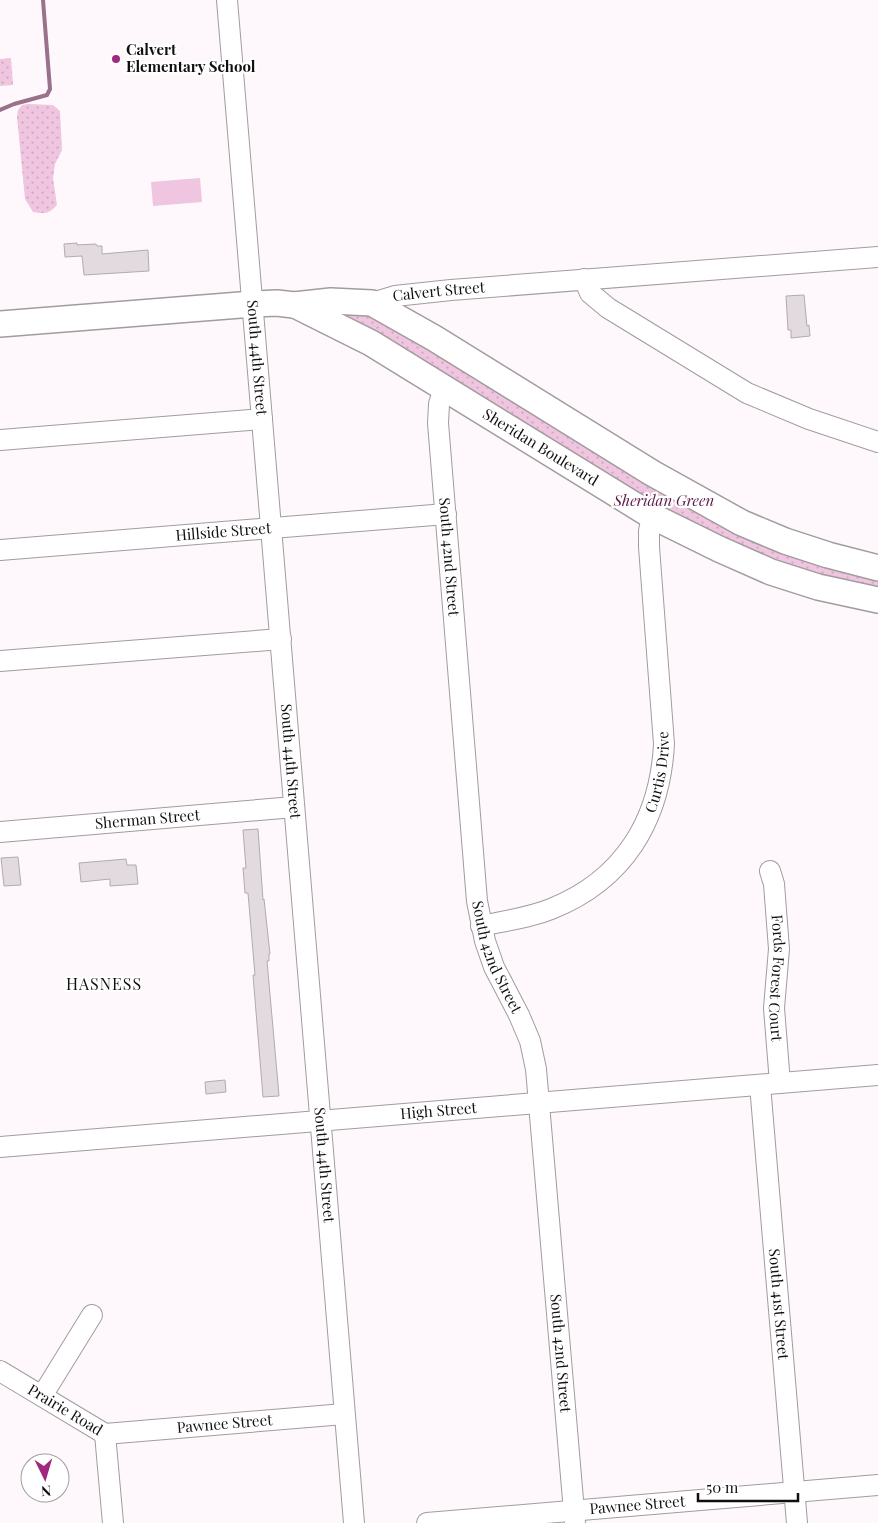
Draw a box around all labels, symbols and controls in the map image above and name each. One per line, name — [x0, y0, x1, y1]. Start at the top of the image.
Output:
place label: Calvert Elementary School — [126, 39, 256, 76]
marker: Calvert Elementary School — [110, 53, 122, 65]
street label: Calvert Street — [391, 276, 486, 305]
street label: South 44th Street — [243, 299, 273, 417]
street label: Sheridan Boulevard — [479, 403, 603, 490]
park label: Sheridan Green — [613, 490, 714, 510]
street label: South 42nd Street — [435, 497, 465, 617]
street label: Hillside Street — [175, 517, 272, 545]
street label: South 44th Street — [277, 703, 306, 820]
street label: Curtis Drive — [640, 731, 673, 815]
street label: Sherman Street — [94, 804, 201, 833]
street label: South 42nd Street — [468, 899, 528, 1017]
street label: Fords Forest Court — [765, 914, 790, 1043]
district label: HASNESS — [66, 973, 142, 994]
street label: High Street — [399, 1097, 478, 1123]
street label: South 44th Street — [310, 1106, 340, 1224]
street label: South 41st Street — [765, 1248, 794, 1361]
street label: South 42nd Street — [546, 1293, 577, 1414]
street label: Prairie Road — [25, 1379, 107, 1440]
street label: Pawnee Street — [176, 1409, 274, 1437]
north arrow — [20, 1453, 70, 1503]
scale bar — [698, 1470, 798, 1502]
text: 50 m — [706, 1477, 739, 1497]
text: N — [40, 1482, 52, 1501]
street label: Pawnee Street — [589, 1490, 686, 1518]

